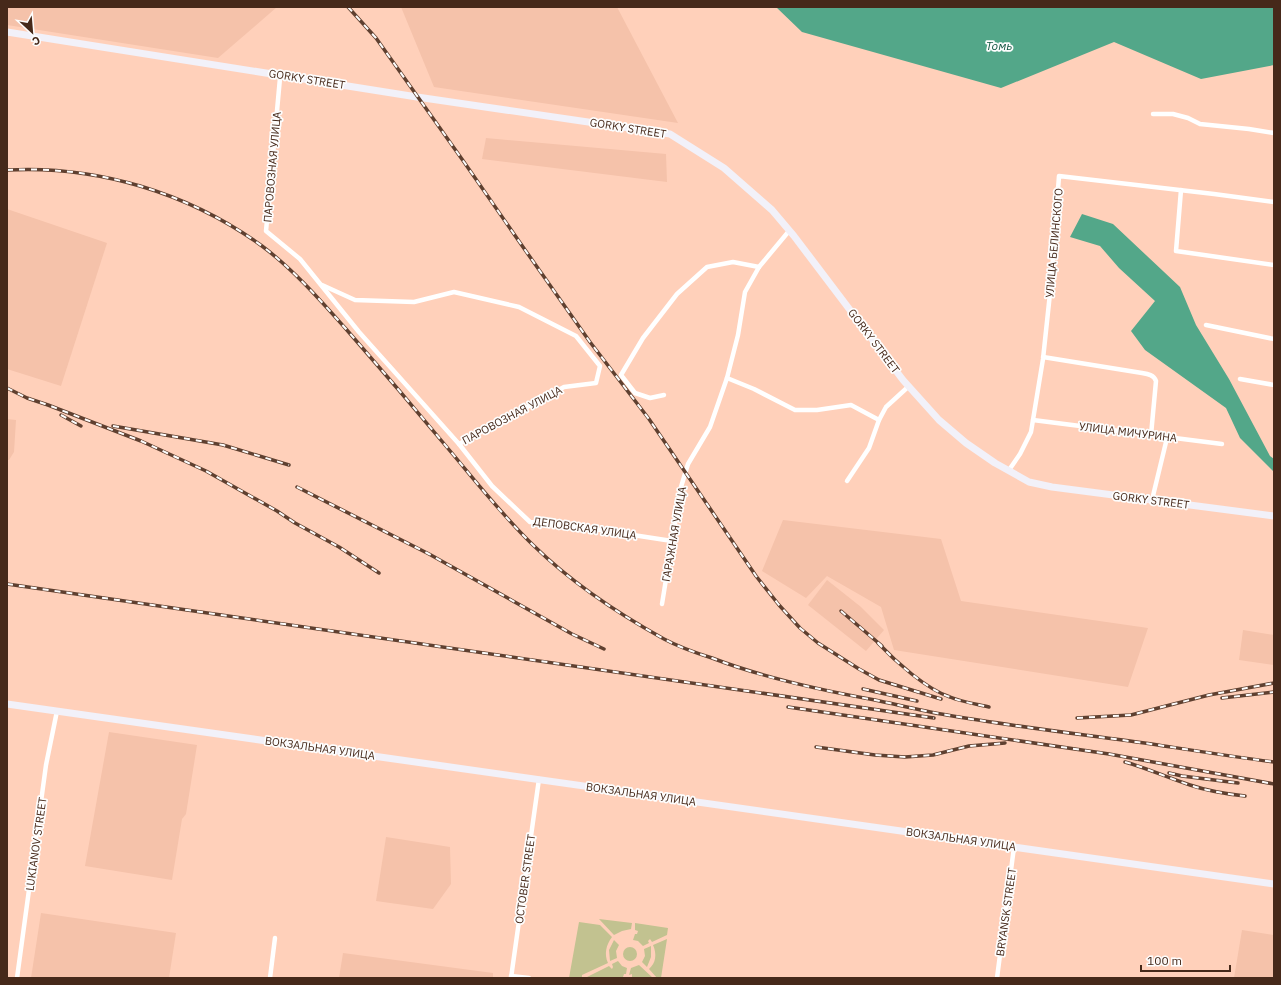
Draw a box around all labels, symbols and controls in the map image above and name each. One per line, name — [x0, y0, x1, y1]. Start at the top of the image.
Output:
north arrow — [12, 12, 52, 52]
text: С — [30, 33, 43, 49]
water label: Томь — [986, 38, 1012, 53]
street label: GORKY STREET — [268, 66, 347, 92]
street label: ПАРОВОЗНАЯ УЛИЦА — [260, 111, 284, 223]
street label: GORKY STREET — [589, 115, 668, 141]
street label: УЛИЦА БЕЛИНСКОГО — [1042, 187, 1066, 298]
street label: GORKY STREET — [845, 306, 903, 377]
street label: ПАРОВОЗНАЯ УЛИЦА — [460, 383, 564, 447]
street label: УЛИЦА МИЧУРИНА — [1078, 419, 1178, 445]
street label: ГАРАЖНАЯ УЛИЦА — [659, 485, 689, 583]
street label: GORKY STREET — [1112, 488, 1191, 512]
street label: ДЕПОВСКАЯ УЛИЦА — [532, 514, 638, 542]
street label: ВОКЗАЛЬНАЯ УЛИЦА — [264, 733, 376, 763]
street label: ВОКЗАЛЬНАЯ УЛИЦА — [585, 779, 697, 809]
street label: LUKIANOV STREET — [22, 796, 50, 892]
street label: ВОКЗАЛЬНАЯ УЛИЦА — [905, 824, 1017, 854]
street label: OCTOBER STREET — [512, 833, 538, 925]
street label: BRYANSK STREET — [993, 866, 1019, 957]
scale bar — [1141, 947, 1230, 973]
text: 100 m — [1147, 953, 1182, 968]

